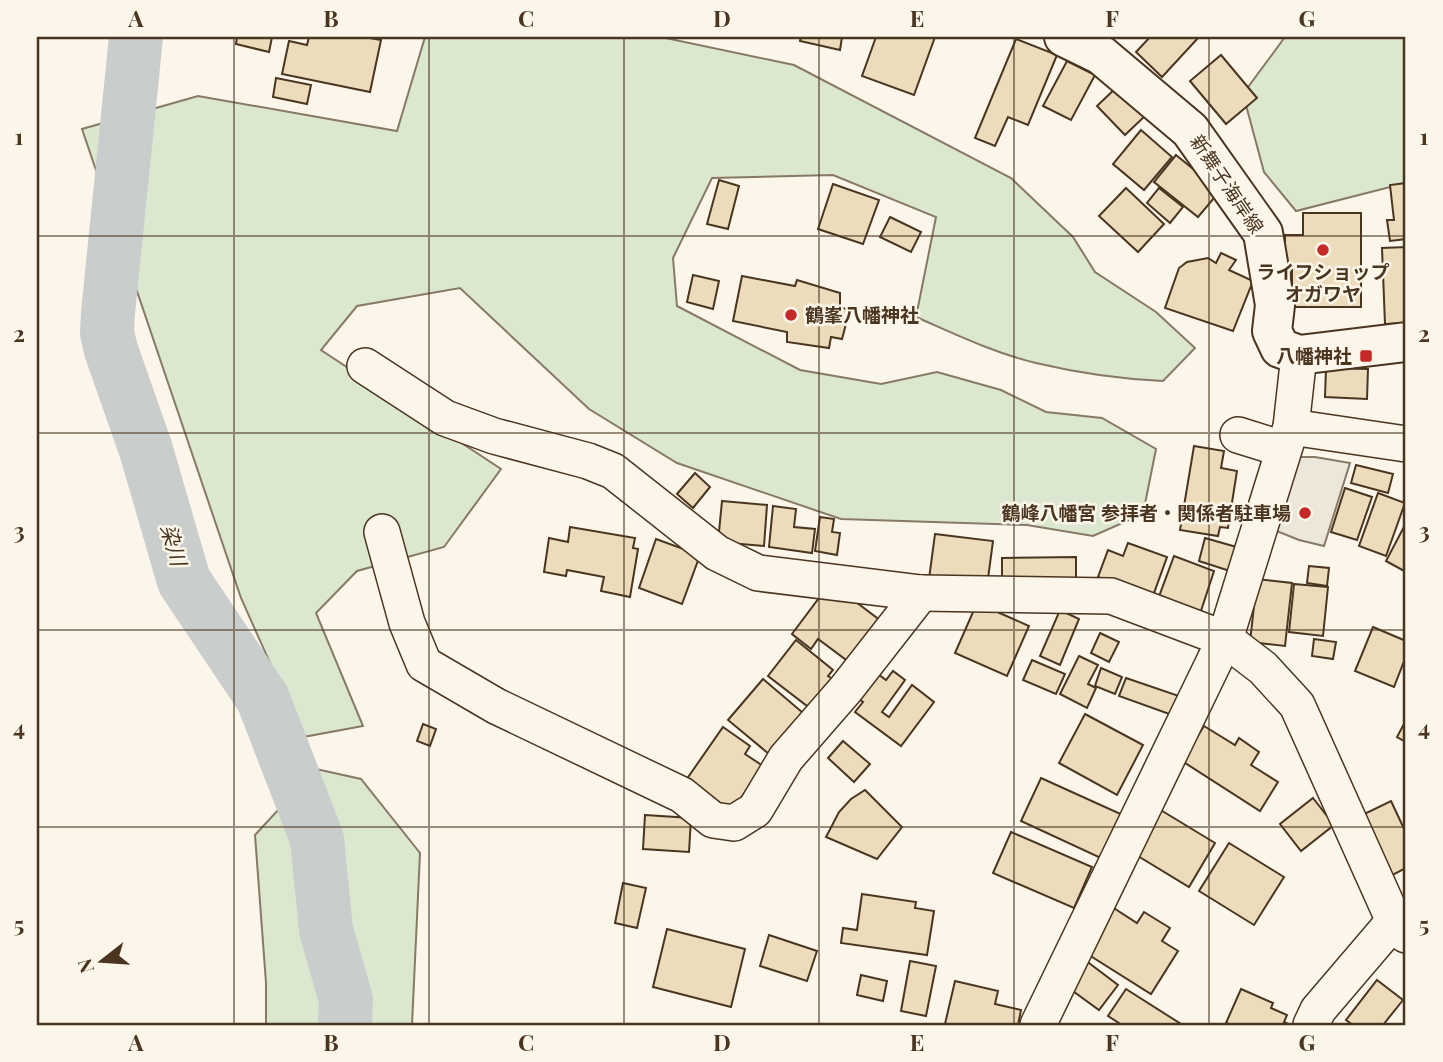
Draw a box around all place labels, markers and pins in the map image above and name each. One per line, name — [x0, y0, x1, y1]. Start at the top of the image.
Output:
marker: ライフショップ オガワヤ — [1315, 242, 1331, 258]
place label: ライフショップ オガワヤ — [1256, 258, 1390, 306]
place label: 鶴峯八幡神社 — [805, 301, 919, 327]
marker: 鶴峯八幡神社 — [783, 307, 799, 323]
place label: 八幡神社 — [1276, 342, 1352, 368]
marker: 八幡神社 — [1358, 348, 1374, 364]
place label: 鶴峰八幡宮 参拝者・関係者駐車場 — [1002, 499, 1291, 525]
marker: 鶴峰八幡宮 参拝者・関係者駐車場 — [1297, 505, 1313, 521]

